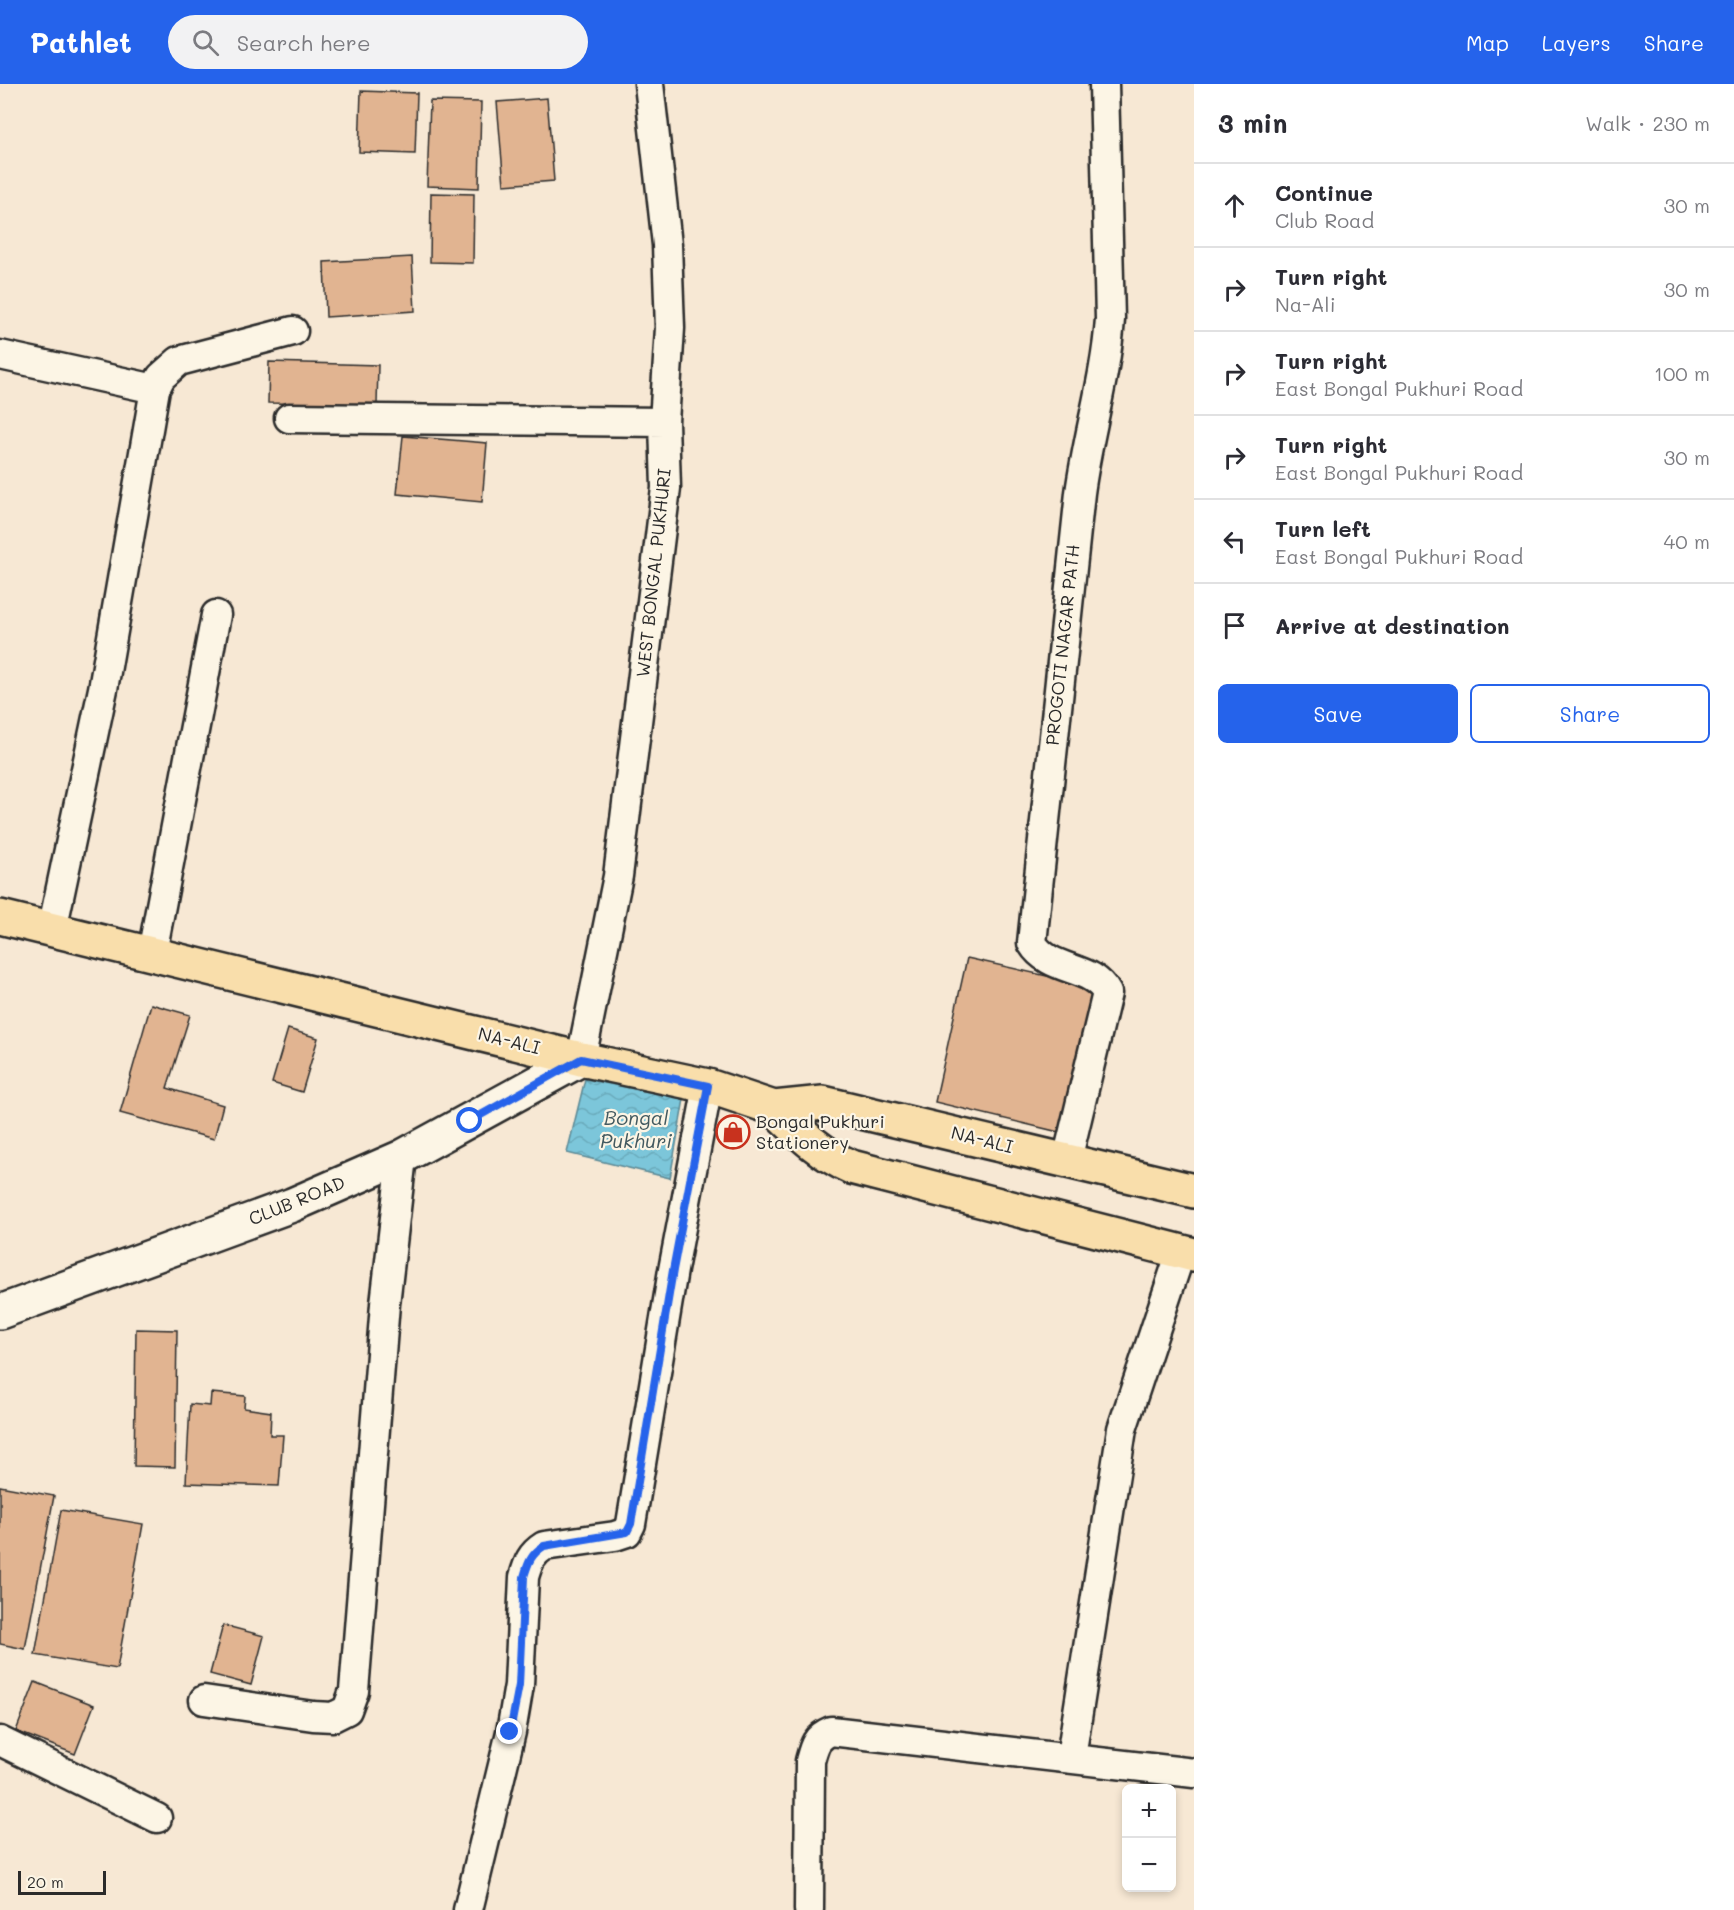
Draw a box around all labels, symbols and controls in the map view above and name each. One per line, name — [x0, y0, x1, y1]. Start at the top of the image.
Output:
search box — [168, 15, 588, 69]
text: Pathlet — [30, 24, 132, 60]
icon: search — [189, 26, 222, 59]
text: Search here — [237, 28, 371, 57]
text: Map — [1466, 29, 1509, 56]
text: Layers — [1542, 29, 1611, 56]
text: Share — [1644, 29, 1704, 56]
text: 3 min — [1218, 106, 1287, 140]
text: Walk · 230 m — [1585, 110, 1710, 136]
text: Continue — [1275, 178, 1373, 207]
icon: ahead — [1218, 189, 1251, 222]
text: 30 m — [1664, 192, 1710, 218]
text: Club Road — [1275, 207, 1374, 233]
text: Turn right — [1275, 262, 1387, 291]
icon: right — [1218, 273, 1251, 306]
text: 30 m — [1664, 276, 1710, 302]
text: Na-Ali — [1275, 291, 1336, 317]
text: Turn right — [1275, 346, 1387, 375]
icon: right — [1218, 357, 1251, 390]
text: 100 m — [1654, 360, 1710, 386]
text: East Bongal Pukhuri Road — [1275, 375, 1523, 401]
text: Turn right — [1275, 430, 1387, 459]
icon: right — [1218, 441, 1251, 474]
text: 30 m — [1664, 444, 1710, 470]
text: East Bongal Pukhuri Road — [1275, 459, 1523, 485]
street label: WEST BONGAL PUKHURI — [630, 467, 676, 679]
text: Turn left — [1275, 514, 1371, 543]
icon: left — [1218, 525, 1251, 558]
text: 40 m — [1664, 528, 1710, 554]
street label: PROGOTI NAGAR PATH — [1040, 543, 1084, 746]
text: East Bongal Pukhuri Road — [1275, 543, 1523, 569]
icon: arrive — [1218, 609, 1251, 642]
text: Arrive at destination — [1275, 611, 1510, 640]
button: Save — [1218, 684, 1458, 743]
button: Share — [1470, 684, 1710, 743]
street label: NA-ALI — [476, 1021, 543, 1059]
water label: Bongal Pukhuri — [600, 1104, 673, 1153]
route start — [456, 1107, 482, 1133]
place label: Bongal Pukhuri Stationery — [756, 1109, 885, 1154]
shop icon: Bongal Pukhuri Stationery — [715, 1114, 751, 1150]
street label: NA-ALI — [949, 1120, 1016, 1158]
street label: CLUB ROAD — [245, 1170, 348, 1230]
route end — [496, 1718, 522, 1744]
map controls — [1122, 1784, 1176, 1892]
button: + — [1122, 1784, 1176, 1838]
button: − — [1122, 1838, 1176, 1892]
scale bar — [18, 1868, 106, 1896]
text: 20 m — [27, 1871, 64, 1892]

